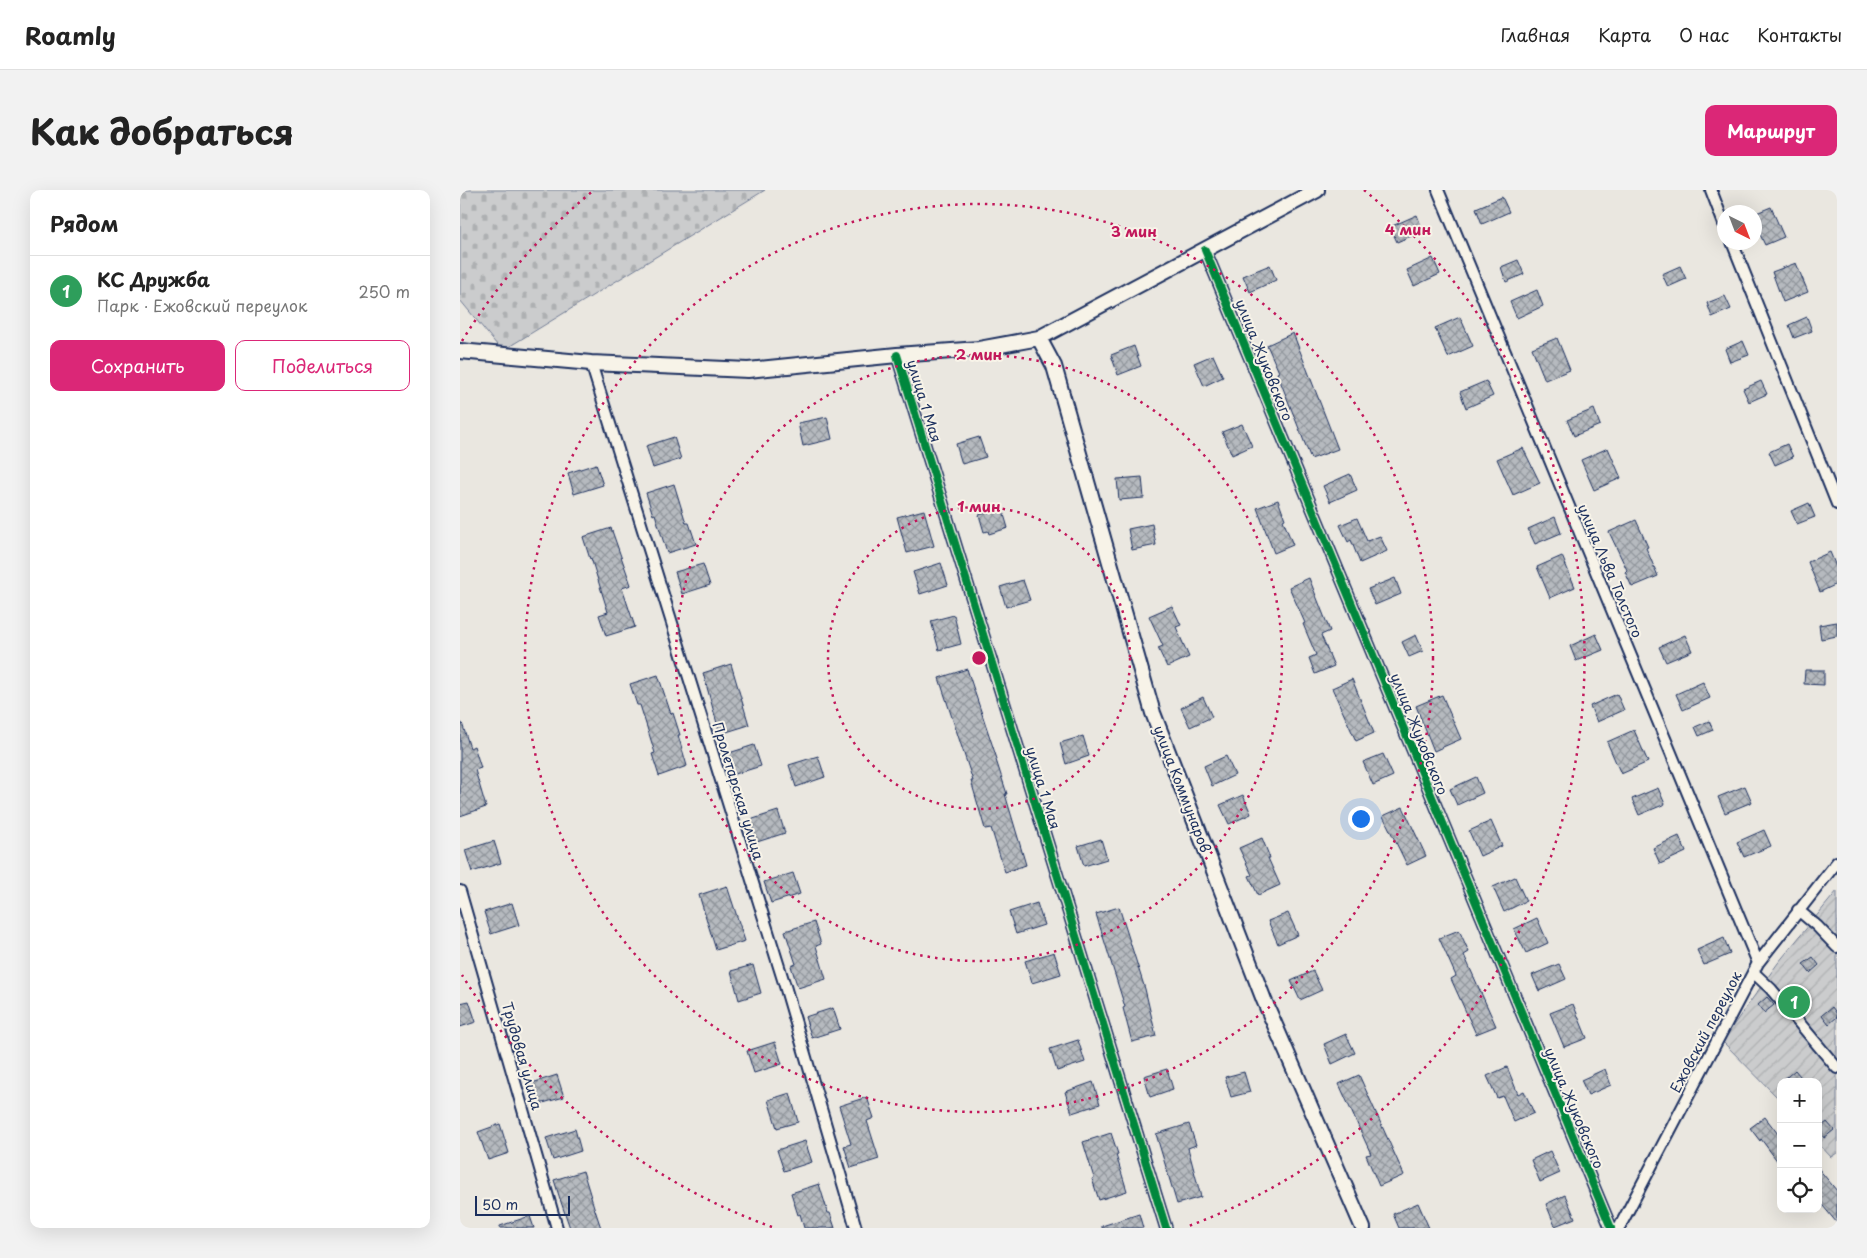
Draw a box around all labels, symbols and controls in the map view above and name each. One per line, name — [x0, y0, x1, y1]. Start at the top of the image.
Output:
text: Roamly — [25, 17, 116, 53]
text: Главная — [1501, 21, 1570, 48]
text: Карта — [1598, 21, 1651, 48]
text: О нас — [1679, 21, 1729, 48]
text: Контакты — [1757, 21, 1842, 48]
text: Как добраться — [30, 104, 294, 157]
button: Маршрут — [1705, 105, 1837, 156]
north arrow — [1717, 205, 1762, 250]
text: Рядом — [50, 207, 118, 239]
text: 4 мин — [1385, 217, 1431, 240]
text: 3 мин — [1111, 219, 1157, 242]
text: КС Дружба — [97, 265, 210, 293]
text: 1 — [62, 279, 70, 303]
text: 250 m — [359, 279, 410, 303]
text: Парк · Ежовский переулок — [97, 293, 307, 317]
street label: улица Жуковского — [1230, 296, 1299, 424]
button: Сохранить — [50, 340, 225, 391]
button: Поделиться — [235, 340, 410, 391]
text: 2 мин — [956, 342, 1003, 365]
street label: улица 1 Мая — [902, 357, 947, 445]
text: 1 мин — [957, 494, 1001, 517]
street label: улица Льва Толстого — [1573, 501, 1648, 641]
centre of rings — [970, 649, 988, 667]
street label: улица Жуковского — [1385, 670, 1454, 798]
street label: Пролетарская улица — [708, 719, 769, 862]
street label: улица Коммунаров — [1149, 722, 1216, 855]
street label: улица 1 Мая — [1021, 744, 1066, 832]
your location — [1348, 806, 1374, 832]
street label: Ежовский переулок — [1665, 967, 1747, 1096]
pin: 1 — [1778, 983, 1810, 1021]
street label: Трудовая улица — [497, 999, 548, 1112]
street label: улица Жуковского — [1539, 1044, 1610, 1172]
map controls — [1777, 1078, 1822, 1213]
button: + — [1777, 1078, 1822, 1123]
button: − — [1777, 1123, 1822, 1168]
button: locate — [1777, 1168, 1822, 1213]
scale bar — [475, 1193, 570, 1216]
text: 50 m — [482, 1194, 518, 1215]

